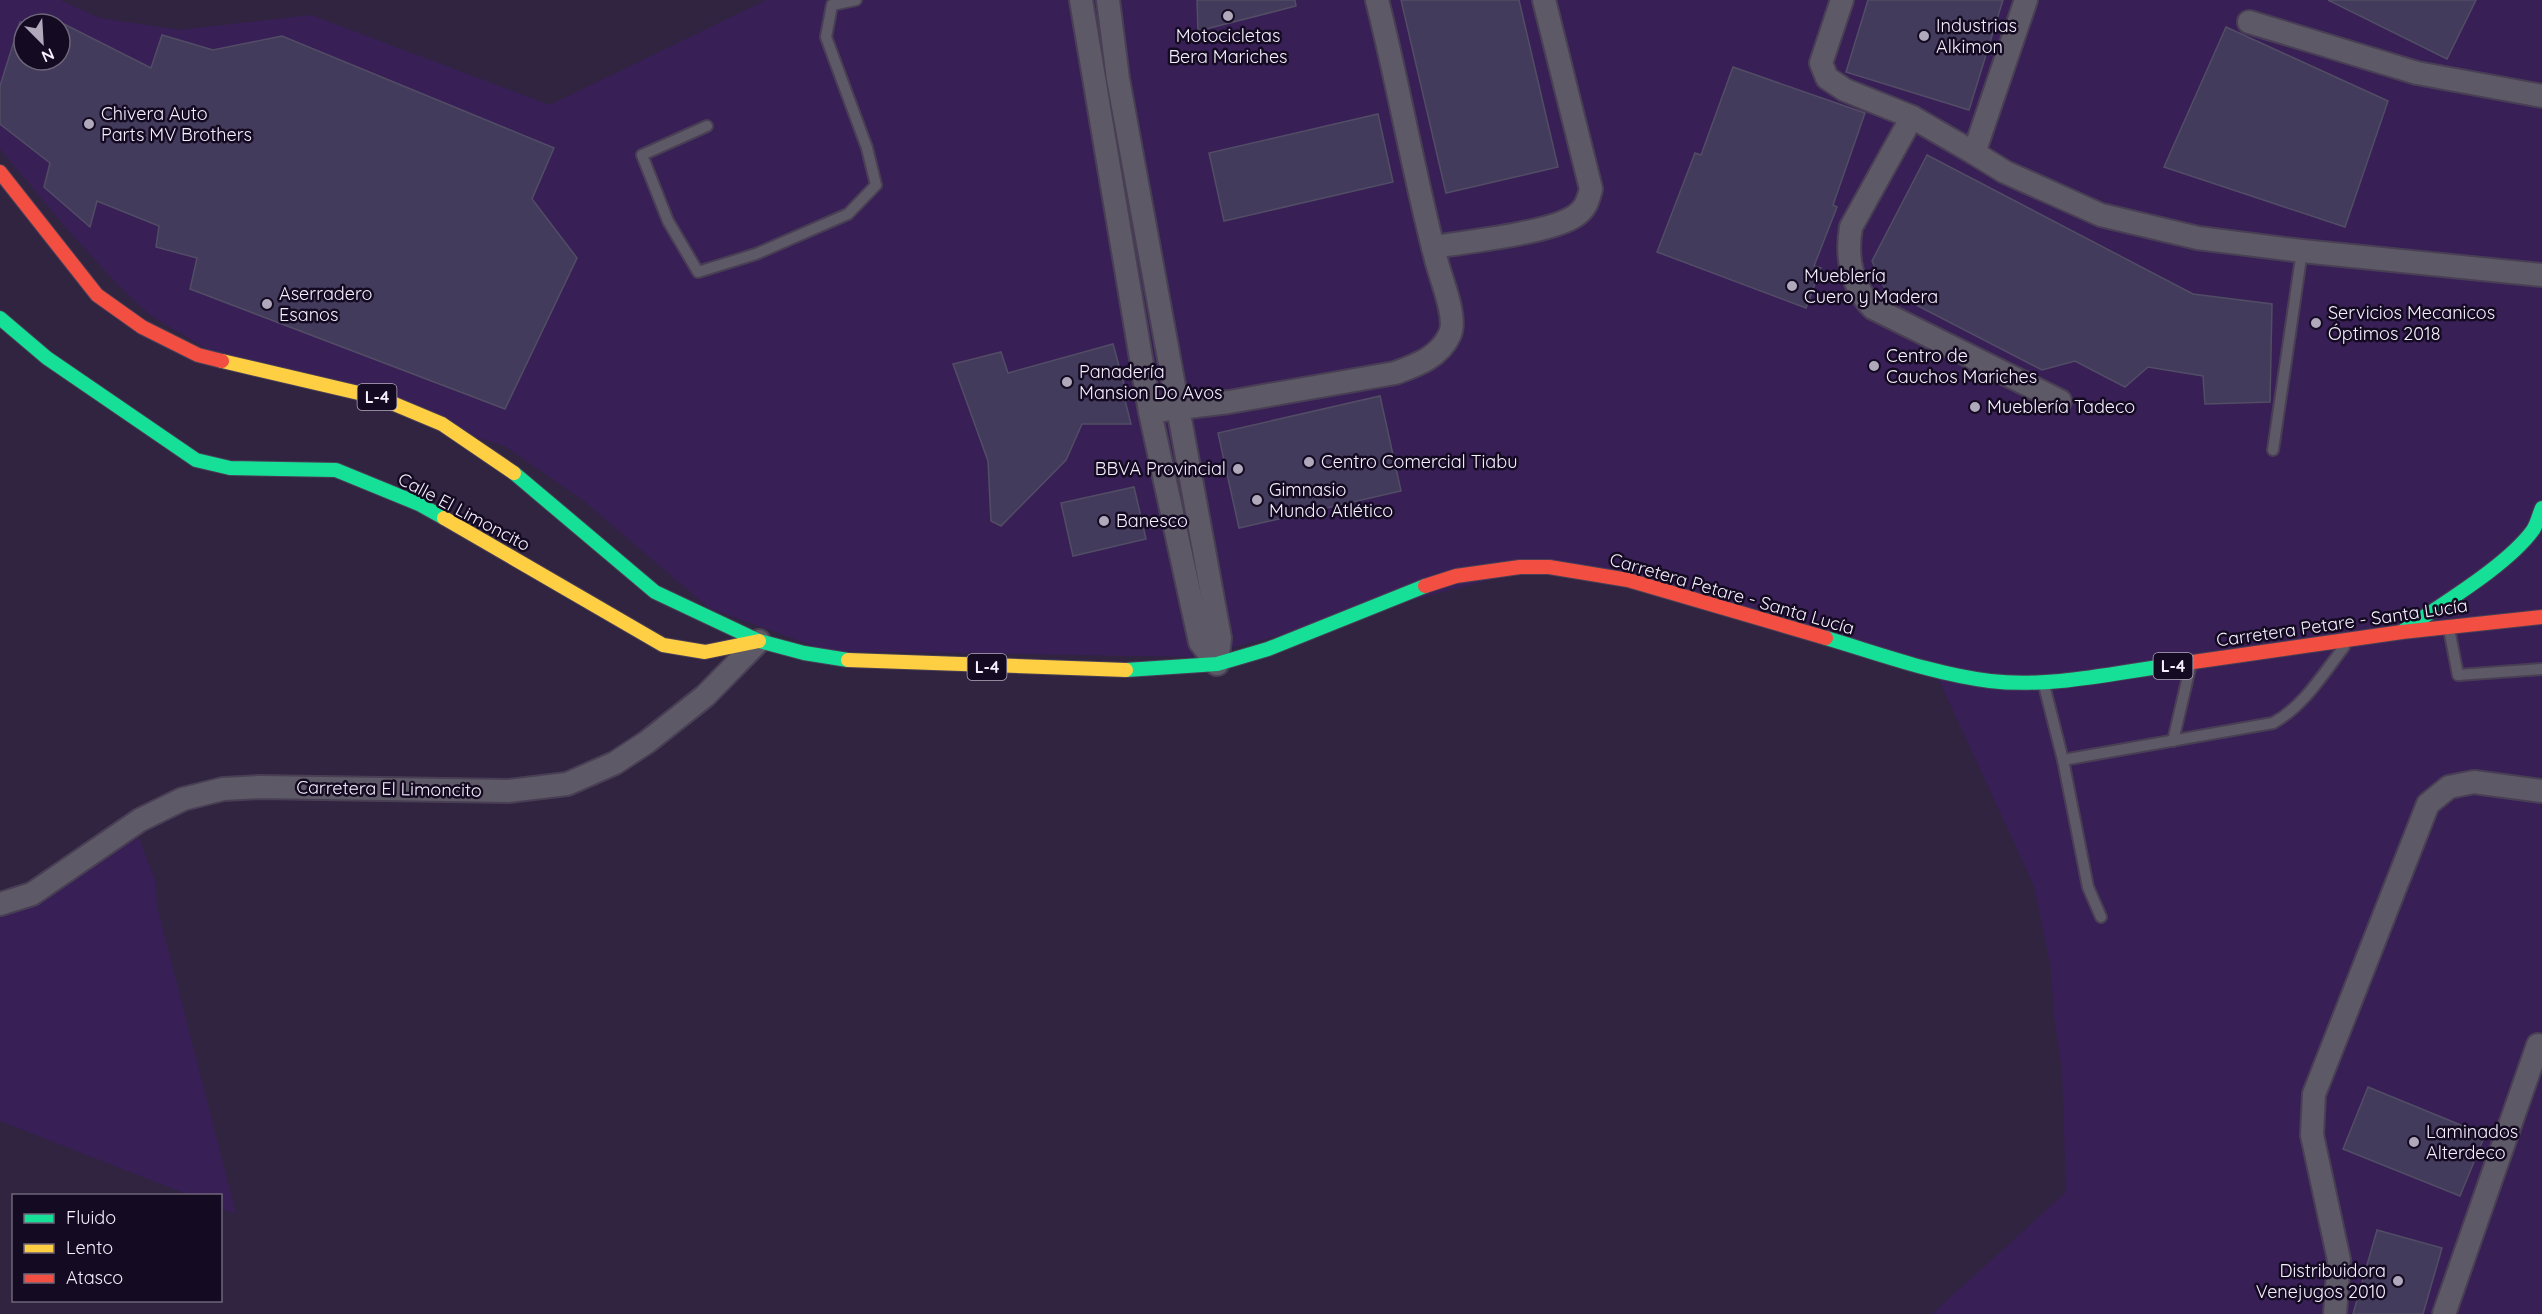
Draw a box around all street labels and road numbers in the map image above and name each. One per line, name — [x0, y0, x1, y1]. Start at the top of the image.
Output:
road number: L-4 — [358, 384, 397, 410]
street label: Calle El Limoncito — [394, 467, 534, 556]
street label: Carretera Petare - Santa Lucía — [1607, 548, 1857, 640]
street label: Carretera Petare - Santa Lucía — [2215, 593, 2469, 652]
road number: L-4 — [2154, 653, 2192, 679]
road number: L-4 — [968, 654, 1006, 680]
street label: Carretera El Limoncito — [296, 775, 482, 802]

